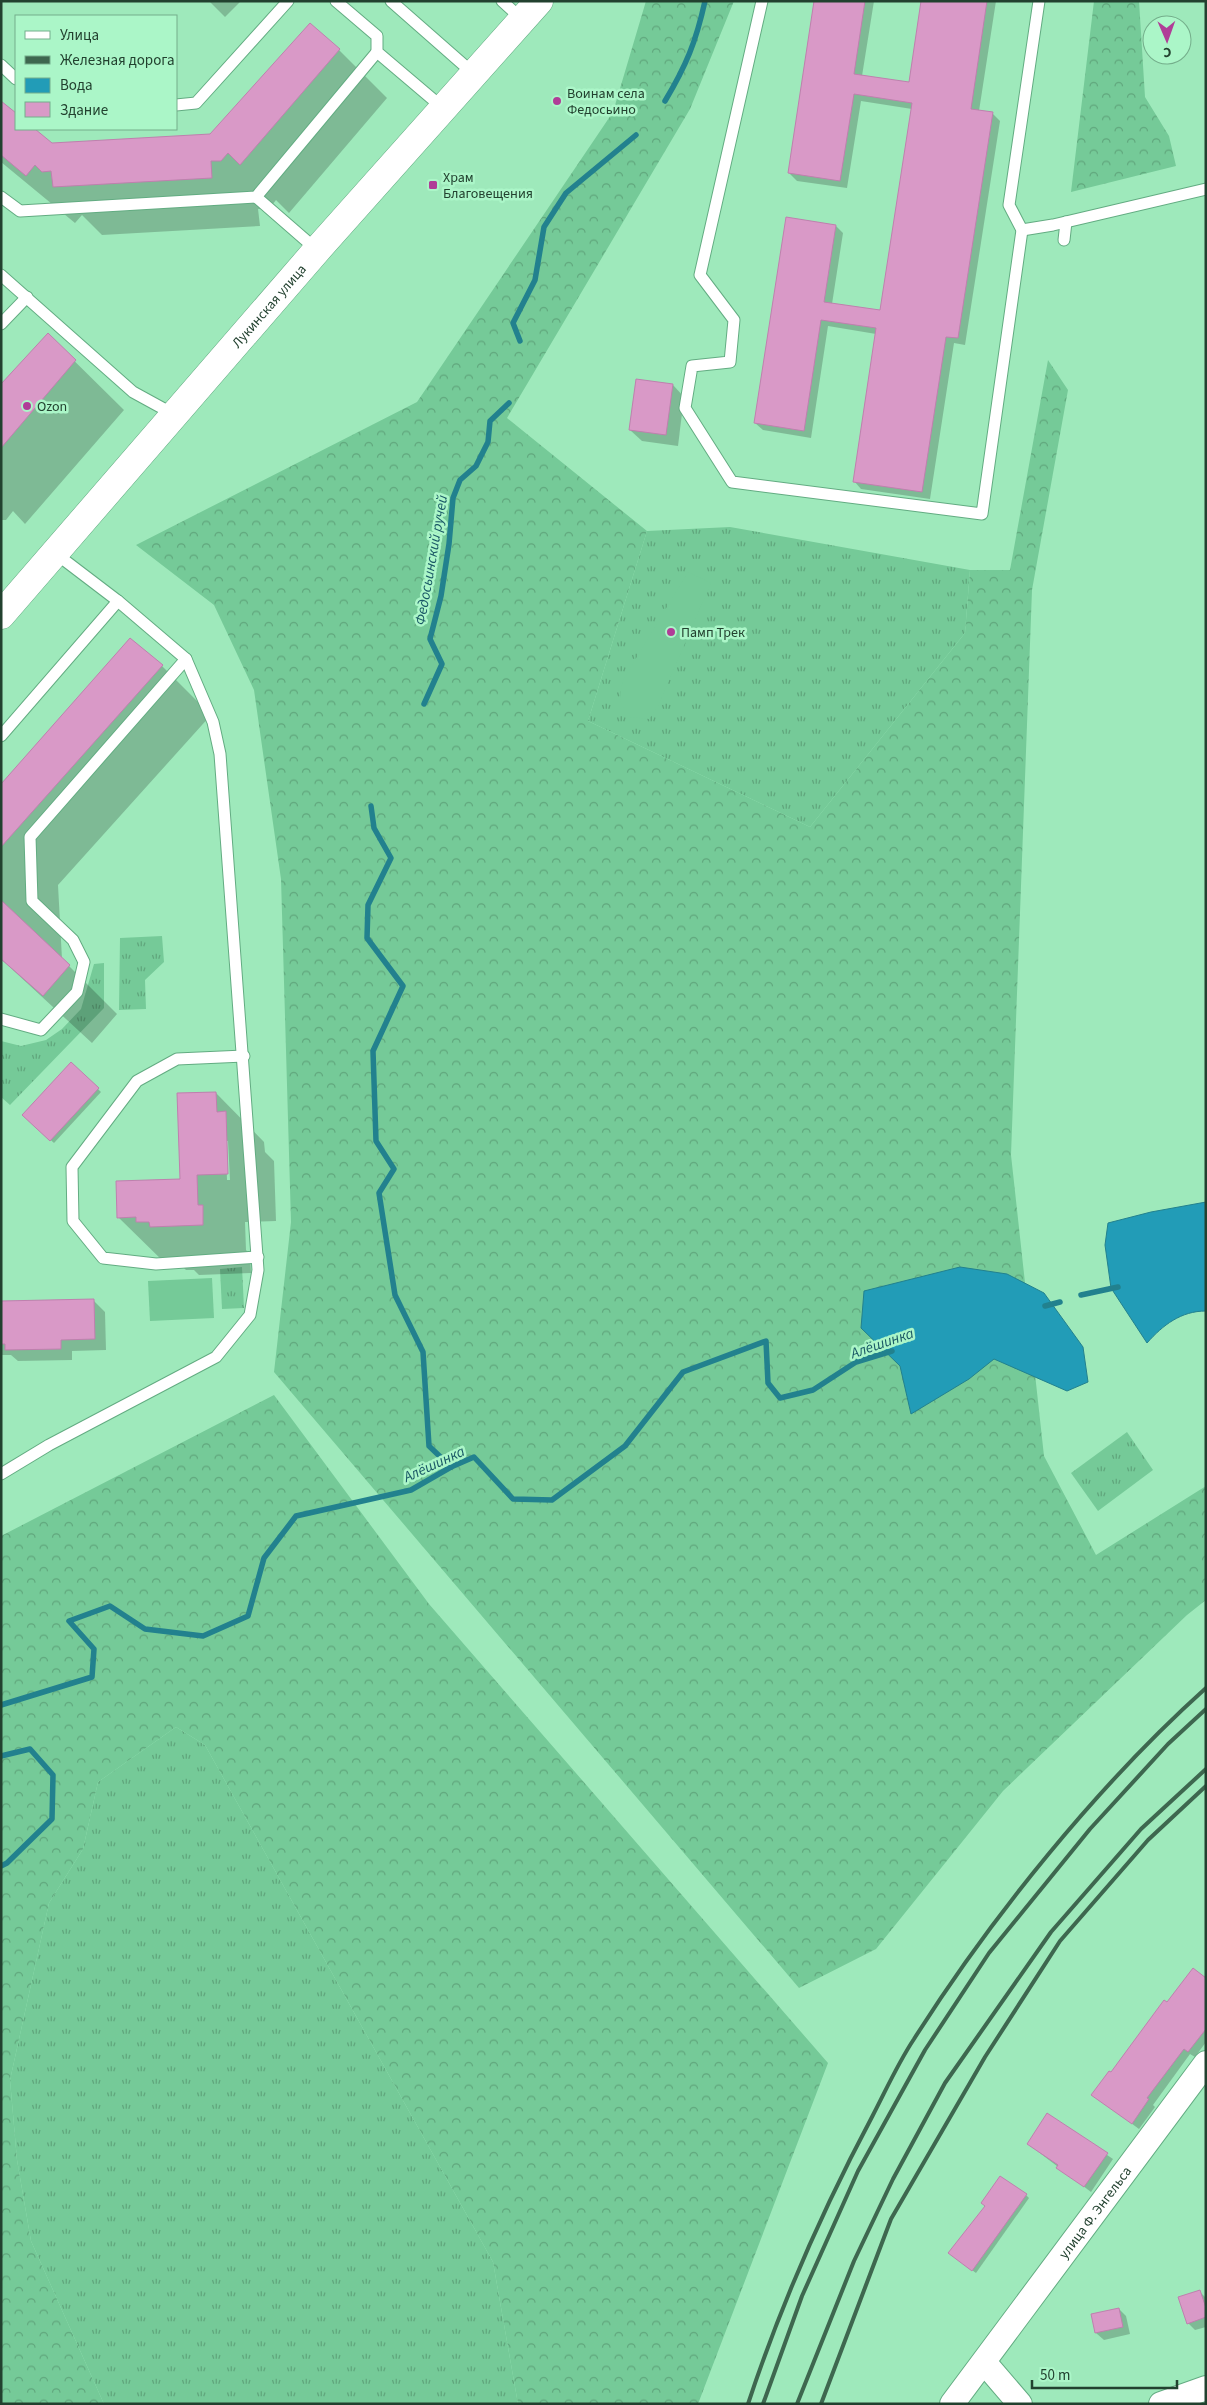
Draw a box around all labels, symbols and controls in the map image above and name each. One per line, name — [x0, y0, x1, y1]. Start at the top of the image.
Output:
legend — [15, 15, 178, 130]
north arrow — [1142, 15, 1192, 65]
text: Улица — [60, 25, 99, 46]
text: С — [1163, 42, 1172, 62]
text: Железная дорога — [60, 50, 175, 71]
text: Вода — [60, 75, 93, 96]
place label: Воинам села Федосьино — [567, 84, 645, 120]
marker: Воинам села Федосьино — [551, 95, 563, 107]
text: Здание — [60, 100, 108, 121]
place label: Храм Благовещения — [443, 168, 533, 204]
marker: Храм Благовещения — [427, 179, 439, 191]
street label: Лукинская улица — [227, 260, 311, 353]
place label: Ozon — [37, 397, 67, 417]
marker: Ozon — [21, 400, 33, 412]
water label: Федосьинский ручей — [410, 493, 453, 627]
place label: Памп Трек — [681, 623, 745, 643]
marker: Памп Трек — [665, 626, 677, 638]
water label: Алёшинка — [847, 1323, 917, 1364]
water label: Алёшинка — [399, 1441, 468, 1488]
street label: улица Ф. Энгельса — [1054, 2162, 1137, 2263]
scale bar — [1032, 2358, 1177, 2390]
text: 50 m — [1040, 2365, 1070, 2386]

